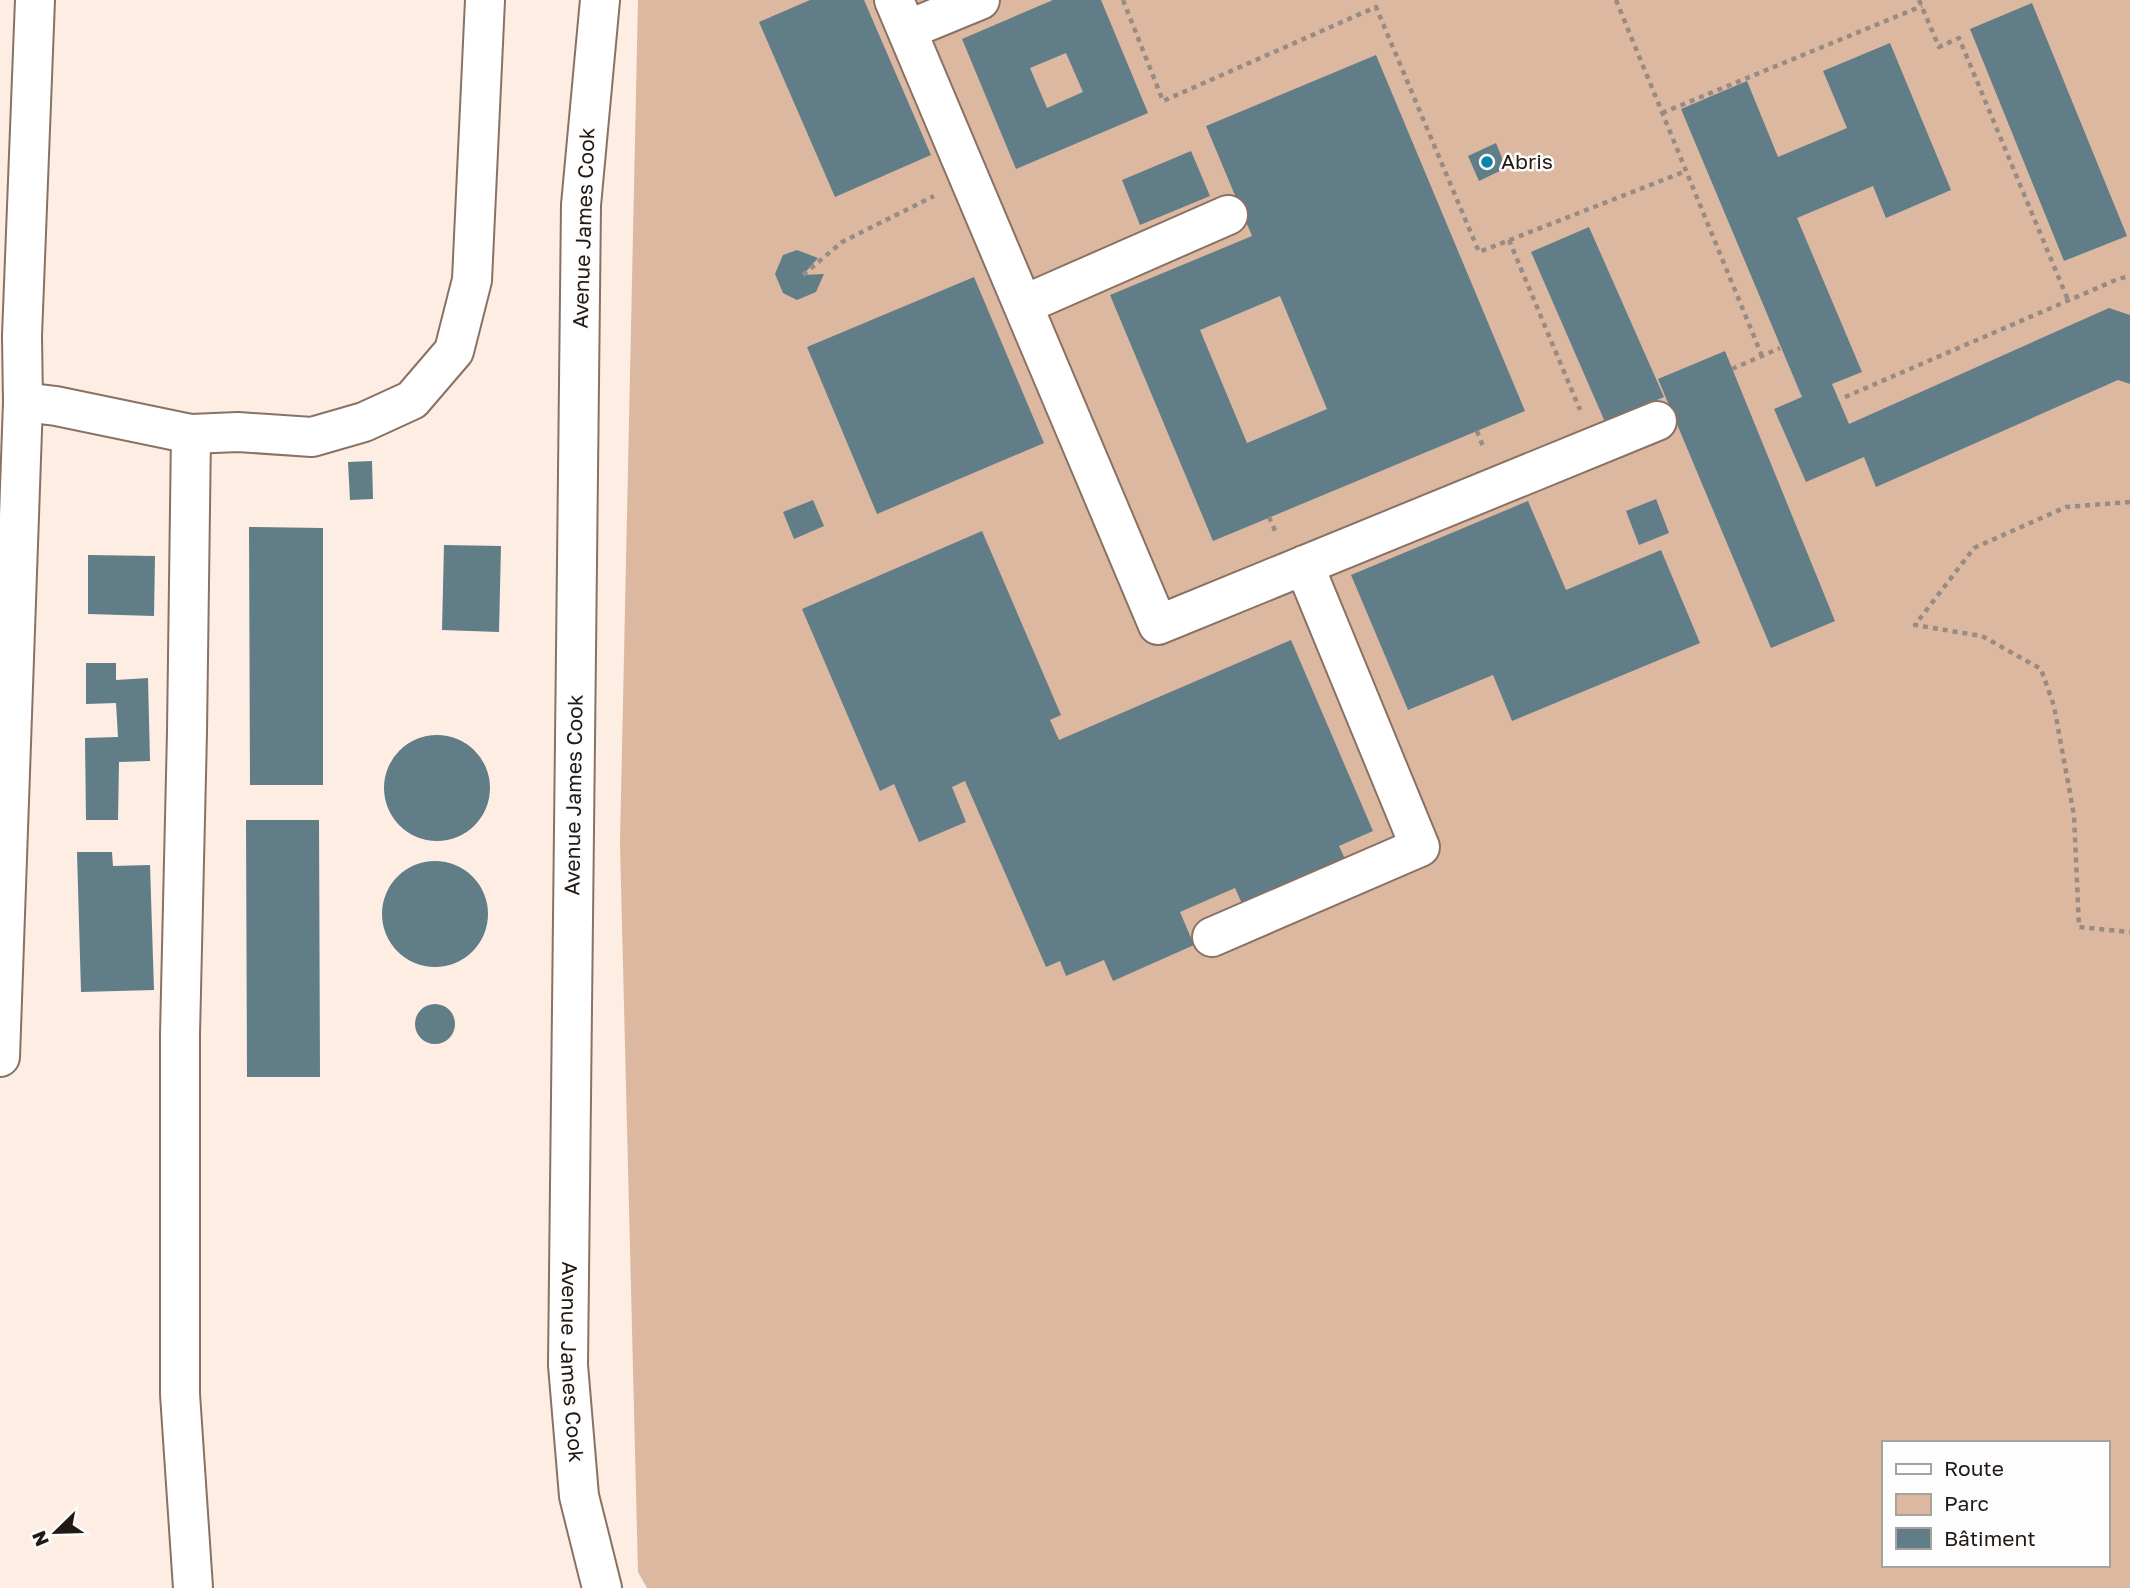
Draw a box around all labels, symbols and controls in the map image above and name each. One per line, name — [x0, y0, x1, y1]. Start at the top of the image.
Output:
street label: Avenue James Cook — [566, 127, 600, 329]
place label: Abris — [1501, 148, 1553, 174]
marker: Abris — [1479, 154, 1495, 170]
street label: Avenue James Cook — [558, 694, 588, 896]
street label: Avenue James Cook — [556, 1261, 590, 1464]
legend — [1882, 1441, 2109, 1567]
text: Route — [1944, 1455, 2004, 1481]
text: Parc — [1944, 1490, 1989, 1516]
north arrow — [21, 1497, 91, 1567]
text: Bâtiment — [1944, 1525, 2036, 1551]
text: N — [26, 1528, 53, 1550]

